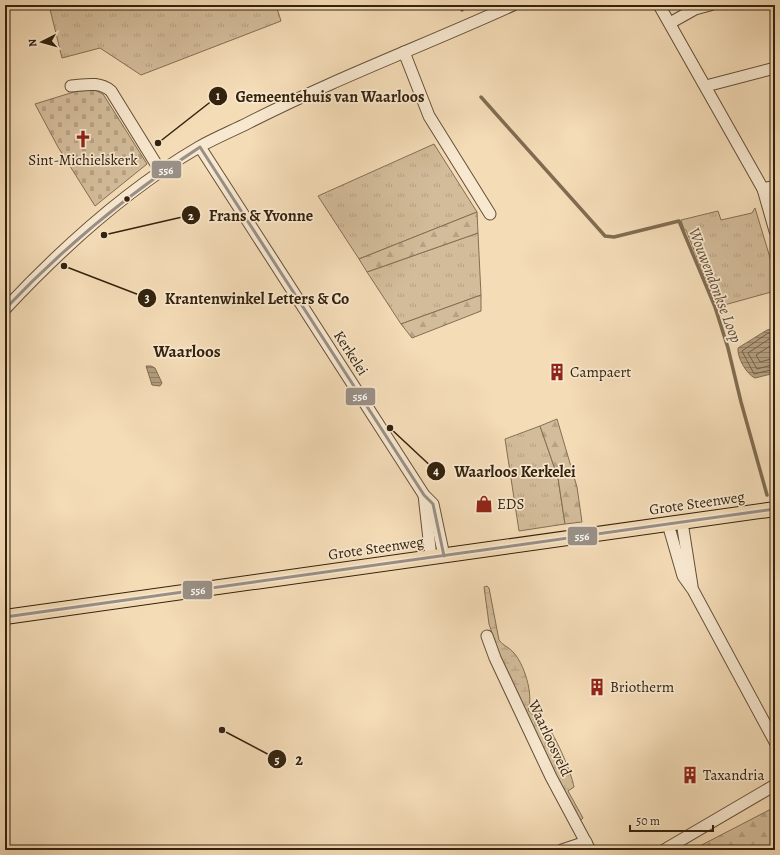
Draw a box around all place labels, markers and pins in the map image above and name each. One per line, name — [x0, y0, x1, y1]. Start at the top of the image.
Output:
callout: Gemeentehuis van Waarloos — [208, 82, 433, 110]
church icon: Sint-Michielskerk — [73, 129, 93, 149]
place label: Sint-Michielskerk — [28, 150, 138, 170]
unlabelled marker — [122, 194, 132, 204]
callout: Frans & Yvonne — [181, 201, 322, 229]
callout: Krantenwinkel Letters & Co — [137, 284, 357, 312]
building icon: Campaert — [547, 362, 567, 382]
place label: Campaert — [570, 362, 631, 382]
callout: Waarloos Kerkelei — [426, 457, 584, 485]
shop icon: EDS — [474, 494, 494, 514]
place label: EDS — [497, 494, 524, 514]
building icon: Briotherm — [587, 677, 607, 697]
place label: Briotherm — [610, 677, 675, 697]
callout: 2 — [267, 745, 311, 773]
building icon: Taxandria — [680, 765, 700, 785]
place label: Taxandria — [703, 765, 765, 785]

